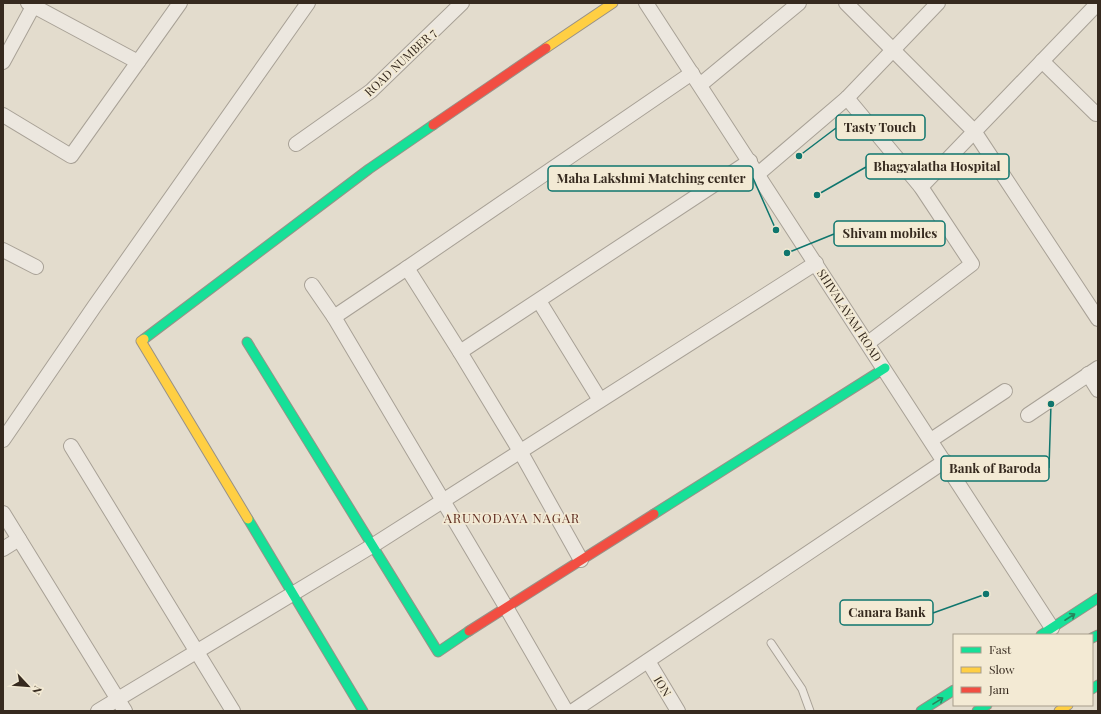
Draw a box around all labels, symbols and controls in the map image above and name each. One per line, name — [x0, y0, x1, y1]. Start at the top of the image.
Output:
street label: ROAD NUMBER 7 — [361, 24, 439, 99]
callout: Tasty Touch — [836, 115, 925, 140]
text: Tasty Touch — [844, 118, 916, 135]
callout: Bhagyalatha Hospital — [866, 154, 1009, 179]
text: Bhagyalatha Hospital — [873, 157, 1001, 174]
callout: Maha Lakshmi Matching center — [548, 166, 753, 191]
text: Maha Lakshmi Matching center — [556, 169, 746, 186]
callout: Shivam mobiles — [834, 221, 945, 246]
text: Shivam mobiles — [843, 224, 937, 241]
street label: SHIVALAYAM ROAD — [814, 266, 886, 365]
callout: Bank of Baroda — [941, 456, 1049, 481]
text: Bank of Baroda — [949, 459, 1041, 476]
district label: ARUNODAYA NAGAR — [443, 509, 580, 526]
callout: Canara Bank — [840, 600, 933, 625]
text: Canara Bank — [848, 603, 926, 620]
one-way arrow — [1064, 612, 1076, 620]
legend — [953, 634, 1093, 706]
text: Fast — [989, 641, 1012, 657]
text: Slow — [989, 661, 1015, 677]
north arrow — [8, 666, 48, 706]
street label: ION — [651, 673, 676, 700]
text: Jam — [988, 681, 1010, 697]
text: N — [29, 684, 46, 698]
one-way arrow — [932, 696, 944, 704]

